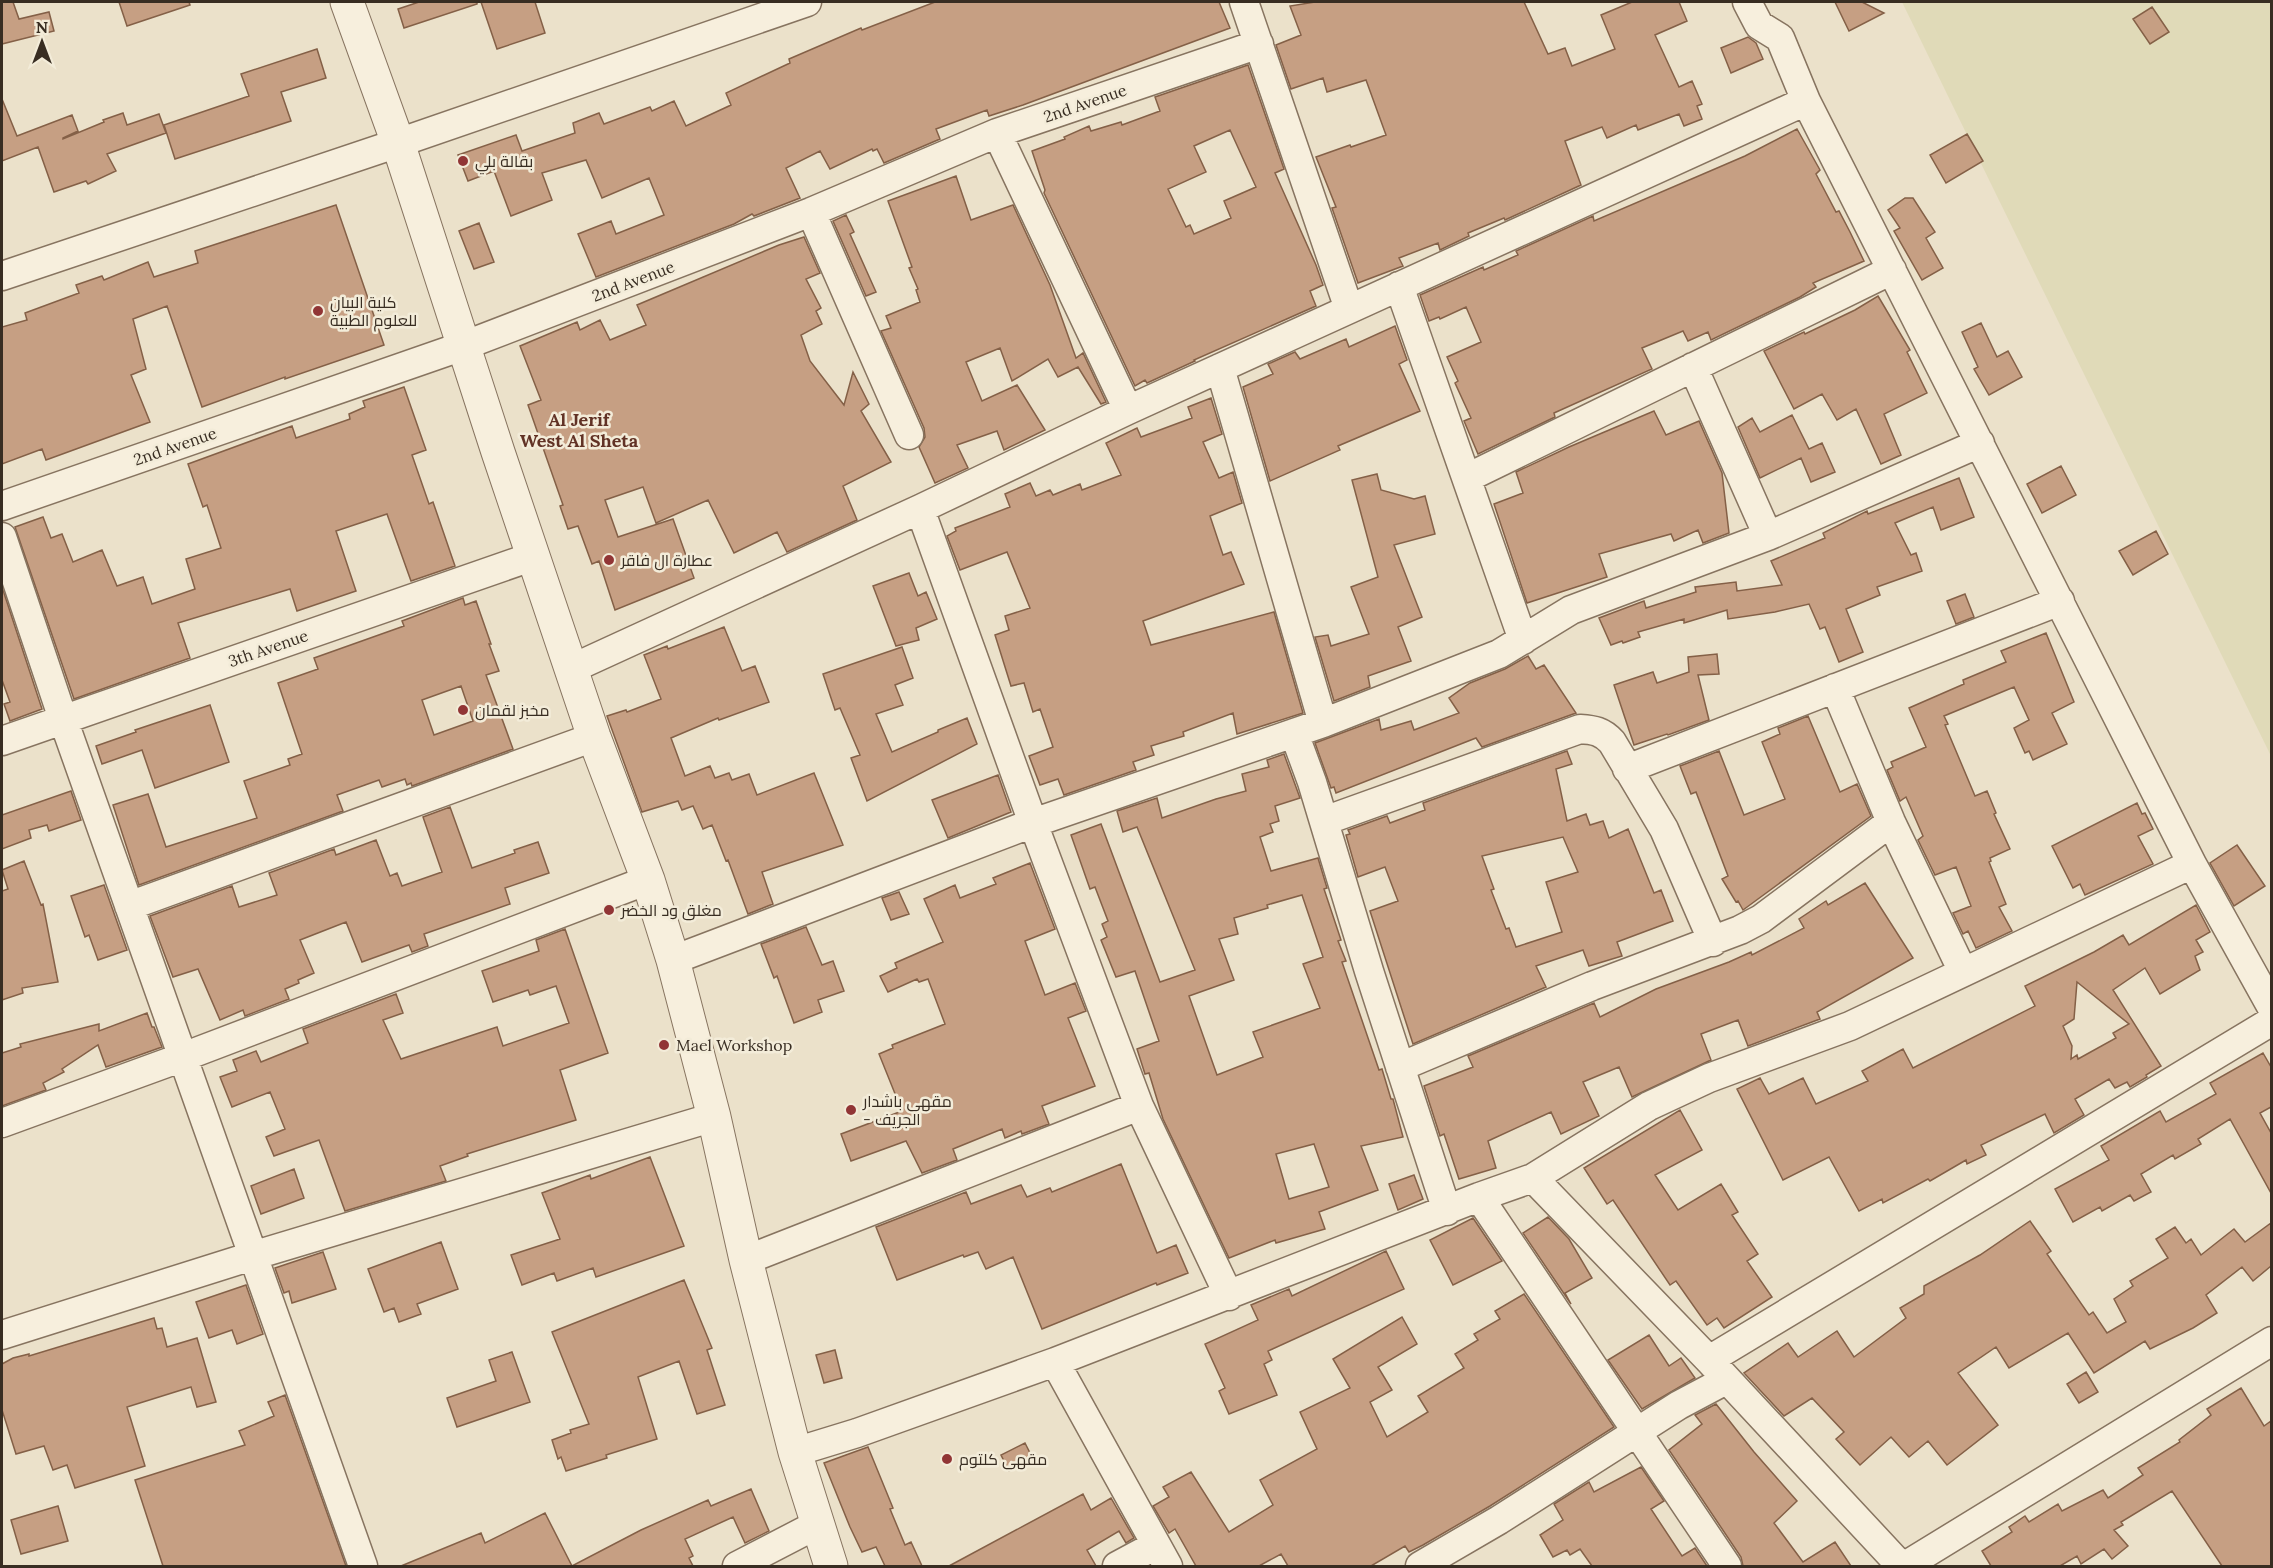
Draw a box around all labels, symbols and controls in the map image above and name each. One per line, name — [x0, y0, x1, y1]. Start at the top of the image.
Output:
north arrow — [12, 12, 72, 72]
text: N — [36, 17, 48, 37]
street label: 2nd Avenue — [1041, 79, 1129, 127]
place label: بقالة بلي — [475, 151, 533, 175]
marker: بقالة بلي — [456, 154, 470, 168]
street label: 2nd Avenue — [589, 256, 677, 306]
place label: كلية البيان للعلوم الطبية — [330, 292, 417, 332]
marker: كلية البيان للعلوم الطبية — [311, 304, 325, 318]
district label: Al Jerif West Al Sheta — [520, 408, 639, 452]
street label: 2nd Avenue — [131, 422, 219, 470]
place label: عطارة ال فاقر — [620, 550, 713, 571]
marker: عطارة ال فاقر — [602, 553, 616, 567]
street label: 3th Avenue — [225, 625, 311, 671]
place label: مخبز لقمان — [475, 700, 549, 721]
marker: مخبز لقمان — [456, 703, 470, 717]
place label: مغلق ود الخضر — [620, 900, 722, 921]
marker: مغلق ود الخضر — [602, 903, 616, 917]
place label: Mael Workshop — [676, 1035, 792, 1055]
marker: Mael Workshop — [657, 1038, 671, 1052]
place label: مقهى باشدار - الجريف — [862, 1091, 952, 1129]
marker: مقهى باشدار - الجريف — [844, 1103, 858, 1117]
place label: مقهى كلتوم — [959, 1449, 1047, 1471]
marker: مقهى كلتوم — [940, 1452, 954, 1466]

